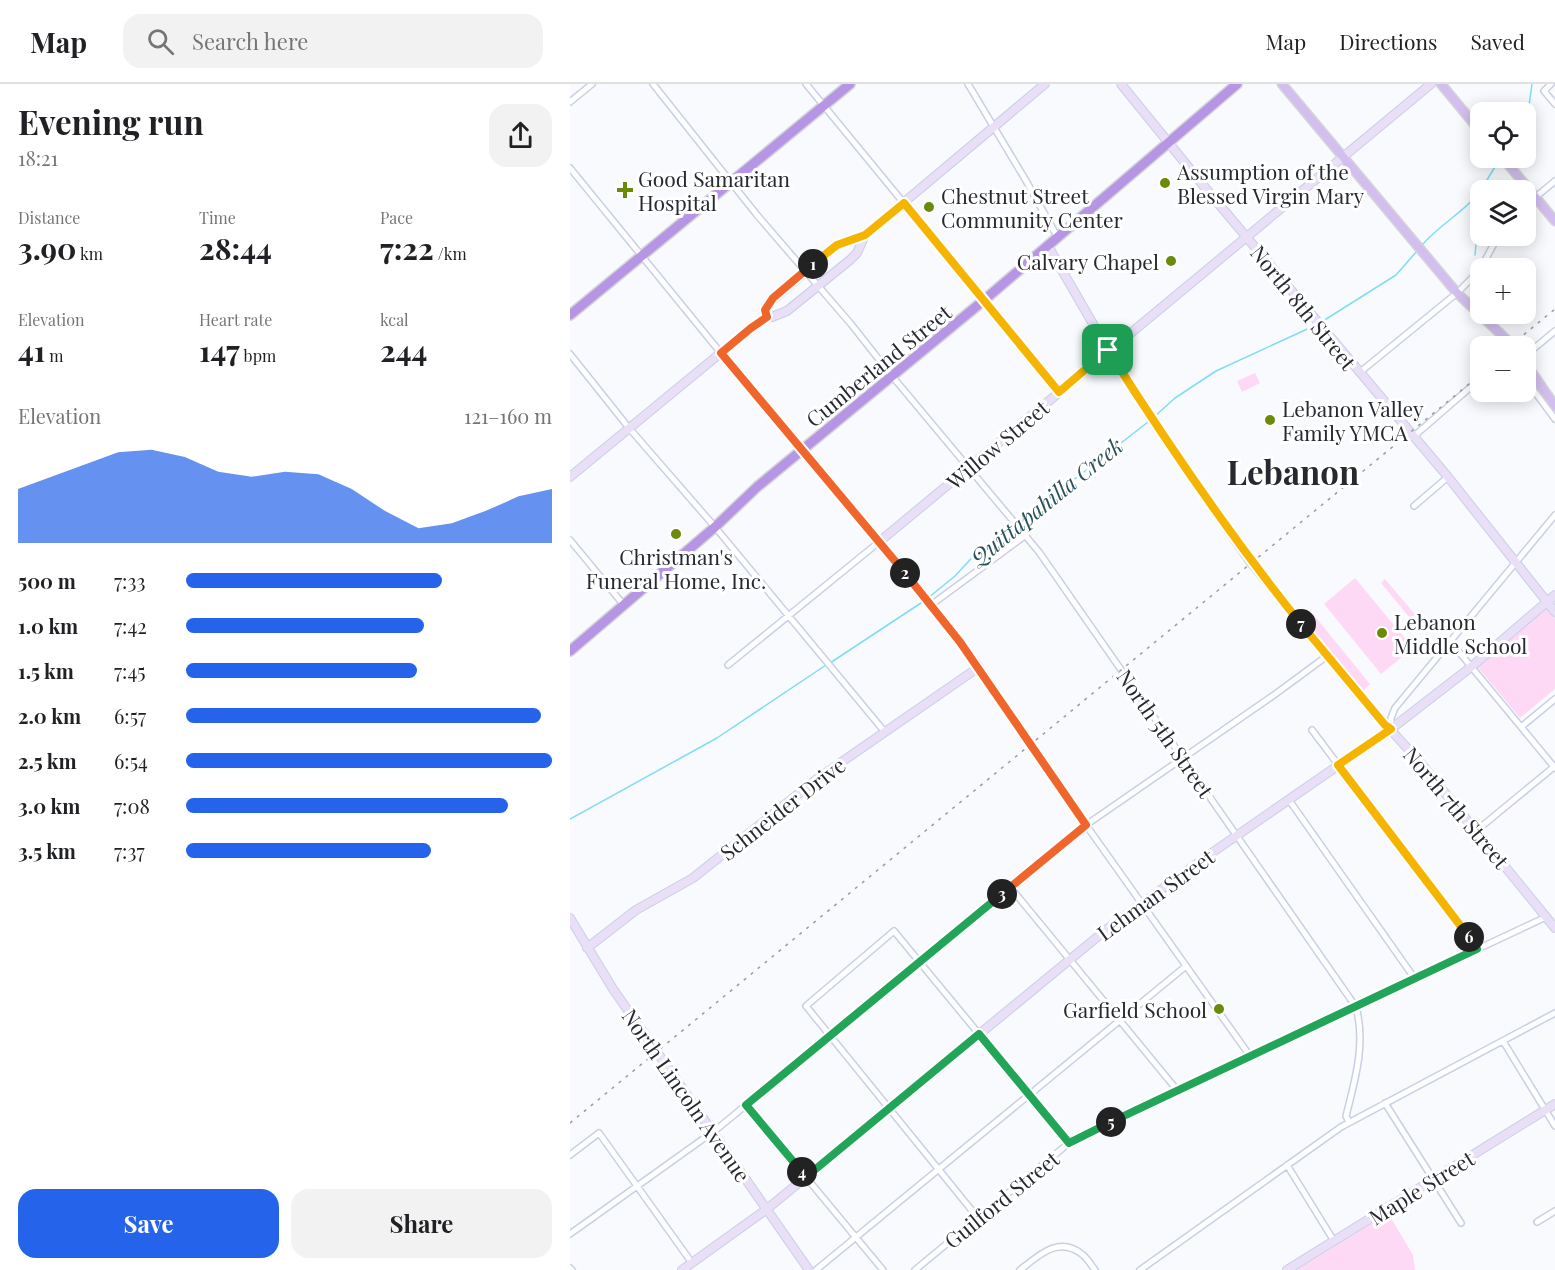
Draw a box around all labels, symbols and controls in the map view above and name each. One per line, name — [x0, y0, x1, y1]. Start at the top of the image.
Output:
search box — [123, 14, 543, 68]
text: Map — [30, 23, 87, 60]
icon: search — [144, 25, 177, 58]
text: Search here — [192, 26, 308, 56]
text: Map — [1265, 27, 1306, 55]
text: Directions — [1339, 27, 1437, 55]
text: Saved — [1470, 27, 1525, 55]
text: Evening run — [18, 99, 204, 143]
map controls — [1470, 102, 1536, 402]
button: locate — [1470, 102, 1536, 168]
button: share — [489, 104, 552, 167]
text: 18:21 — [18, 144, 58, 171]
place label: Assumption of the Blessed Virgin Mary — [1176, 157, 1365, 209]
place label: Good Samaritan Hospital — [638, 164, 791, 216]
marker: Assumption of the Blessed Virgin Mary — [1158, 176, 1172, 190]
button: layers — [1470, 180, 1536, 246]
marker: Good Samaritan Hospital — [616, 181, 634, 199]
place label: Chestnut Street Community Center — [941, 181, 1124, 233]
marker: Chestnut Street Community Center — [922, 200, 936, 214]
text: Distance — [18, 207, 80, 228]
text: Time — [199, 207, 236, 228]
text: Pace — [380, 207, 413, 228]
text: 3.90 — [18, 228, 76, 268]
text: 28:44 — [199, 228, 272, 268]
text: 7:22 — [380, 228, 434, 268]
street label: North 8th Street — [1245, 239, 1363, 376]
text: km — [76, 243, 103, 264]
text: /km — [434, 243, 467, 264]
place label: Calvary Chapel — [1017, 247, 1159, 275]
pin: 1 — [798, 249, 828, 279]
text: 1 — [810, 253, 816, 274]
marker: Calvary Chapel — [1164, 254, 1178, 268]
button: + — [1470, 258, 1536, 324]
street label: Cumberland Street — [799, 297, 957, 432]
text: Elevation — [18, 309, 85, 330]
text: Heart rate — [199, 309, 272, 330]
text: kcal — [380, 309, 409, 330]
pin — [1082, 324, 1133, 375]
text: 41 — [18, 330, 45, 370]
text: 147 — [199, 330, 240, 370]
text: 244 — [380, 330, 427, 370]
icon: arrive — [1091, 333, 1124, 366]
button: − — [1470, 336, 1536, 402]
text: m — [45, 345, 64, 366]
text: bpm — [240, 345, 276, 366]
street label: Willow Street — [939, 393, 1054, 496]
place label: Lebanon Valley Family YMCA — [1282, 394, 1424, 446]
text: Elevation — [18, 402, 101, 429]
text: 121–160 m — [464, 402, 552, 429]
marker: Lebanon Valley Family YMCA — [1263, 413, 1277, 427]
water label: Quittapahilla Creek — [963, 430, 1129, 573]
district label: Lebanon — [1227, 449, 1359, 493]
marker: Christman's Funeral Home, Inc. — [669, 527, 683, 541]
place label: Christman's Funeral Home, Inc. — [586, 542, 766, 594]
pin: 2 — [890, 558, 920, 588]
text: 2 — [901, 562, 909, 583]
text: 500 m — [18, 567, 76, 594]
text: 7:33 — [114, 567, 145, 594]
place label: Lebanon Middle School — [1394, 607, 1527, 659]
pin: 7 — [1286, 609, 1316, 639]
text: 1.0 km — [18, 612, 78, 639]
text: 7:42 — [114, 612, 147, 639]
text: 7 — [1297, 613, 1305, 634]
marker: Lebanon Middle School — [1375, 626, 1389, 640]
text: 1.5 km — [18, 657, 74, 684]
text: 7:45 — [114, 657, 146, 684]
street label: North 5th Street — [1111, 663, 1221, 803]
text: 2.0 km — [18, 702, 81, 729]
text: 6:57 — [114, 702, 146, 729]
street label: North 7th Street — [1398, 740, 1516, 874]
text: 2.5 km — [18, 747, 77, 774]
text: 6:54 — [114, 747, 148, 774]
street label: Schneider Drive — [714, 750, 850, 866]
text: 3.0 km — [18, 792, 80, 819]
text: 7:08 — [114, 792, 150, 819]
text: 3.5 km — [18, 837, 76, 864]
text: 7:37 — [114, 837, 145, 864]
street label: Lehman Street — [1091, 842, 1220, 946]
pin: 3 — [987, 879, 1017, 909]
text: 3 — [998, 883, 1006, 904]
pin: 6 — [1454, 922, 1484, 952]
text: 6 — [1465, 926, 1473, 947]
place label: Garfield School — [1063, 995, 1207, 1023]
marker: Garfield School — [1212, 1002, 1226, 1016]
street label: North Lincoln Avenue — [617, 1003, 757, 1187]
pin: 5 — [1096, 1107, 1126, 1137]
text: 5 — [1107, 1111, 1115, 1132]
street label: Maple Street — [1363, 1143, 1479, 1230]
street label: Guilford Street — [938, 1144, 1065, 1254]
pin: 4 — [787, 1157, 817, 1187]
text: 4 — [798, 1161, 806, 1182]
button: Save — [18, 1189, 279, 1258]
button: Share — [291, 1189, 552, 1258]

